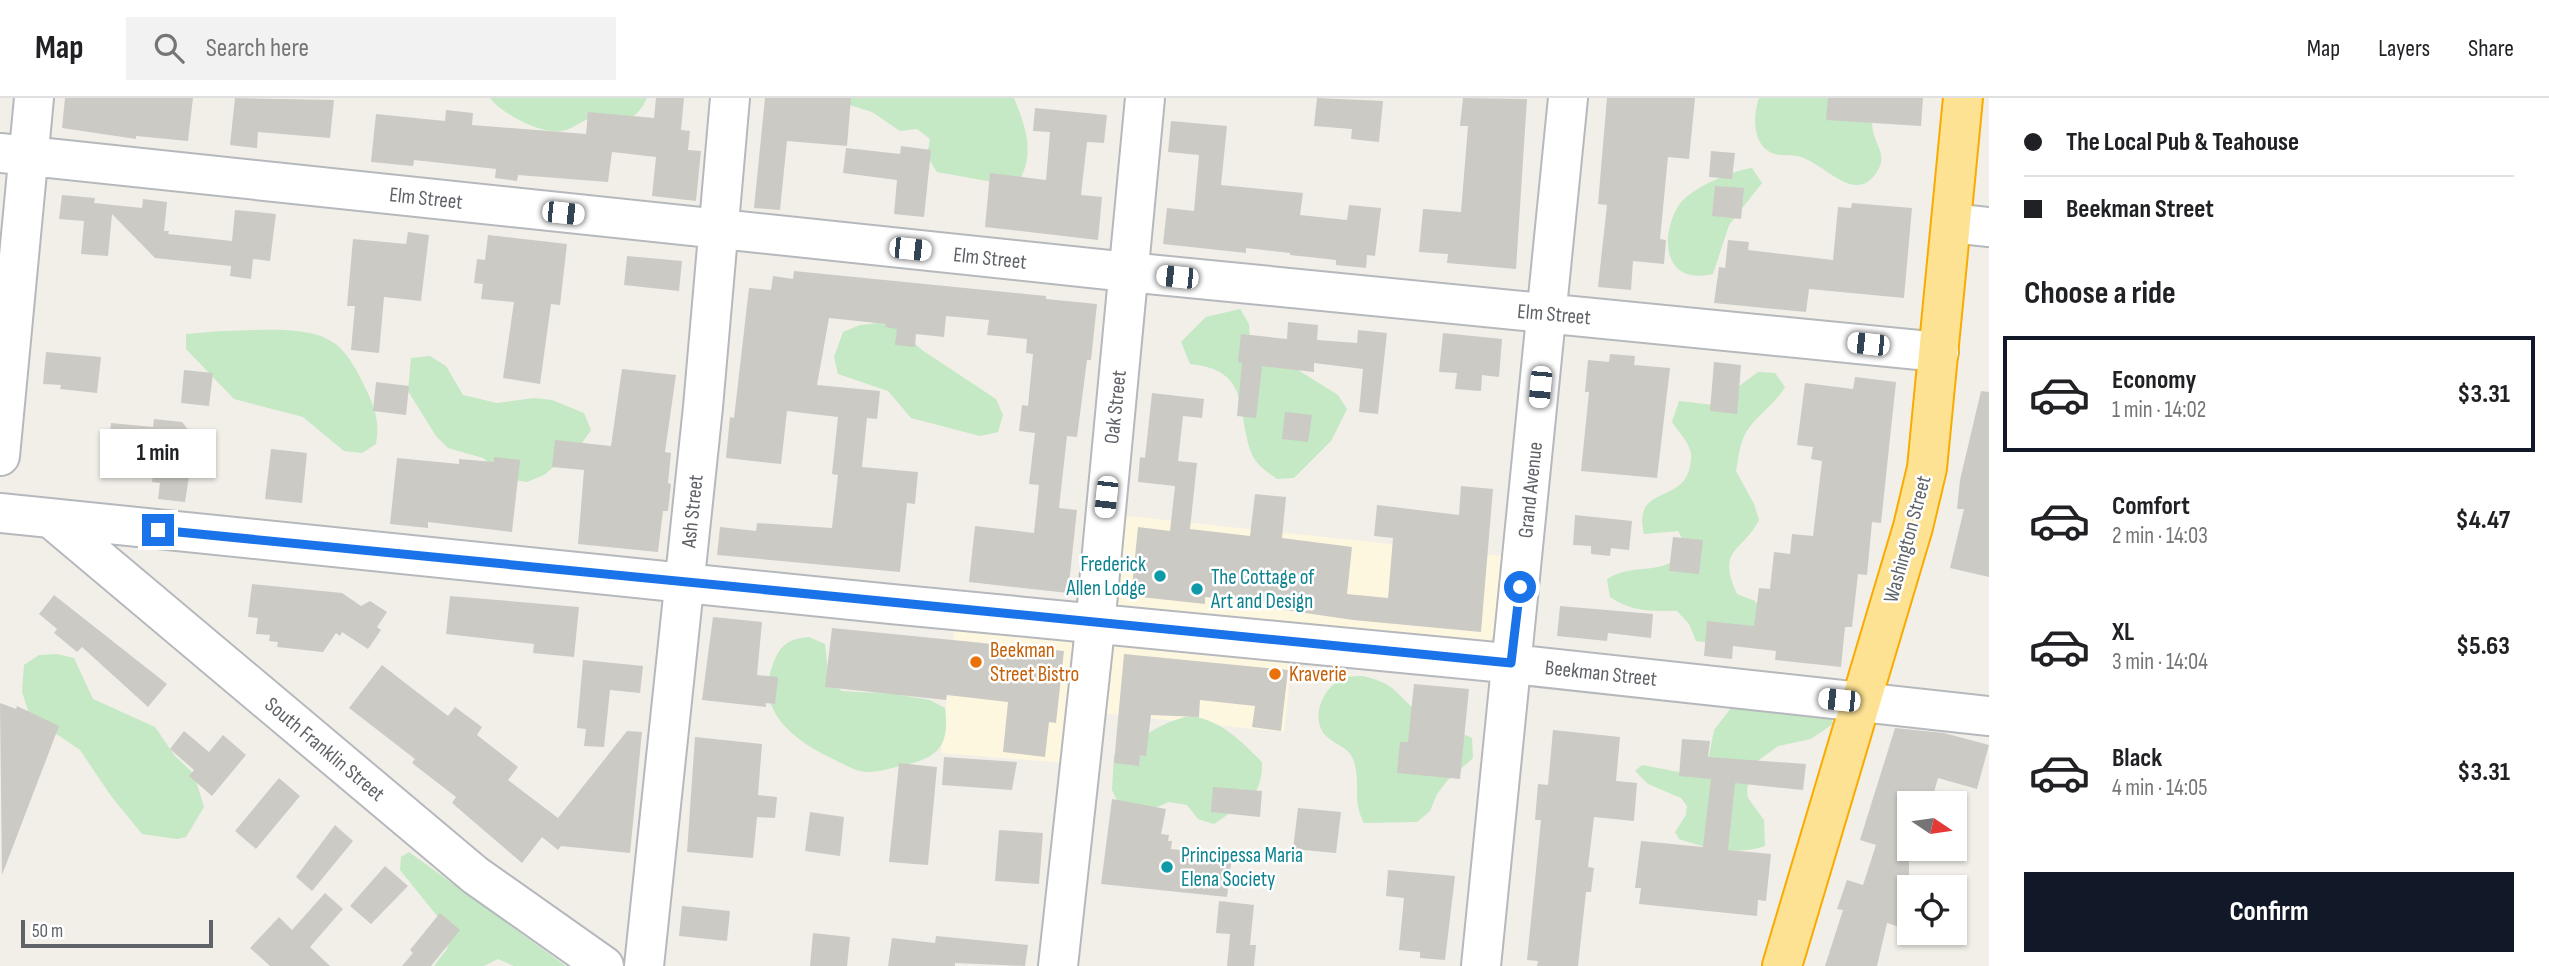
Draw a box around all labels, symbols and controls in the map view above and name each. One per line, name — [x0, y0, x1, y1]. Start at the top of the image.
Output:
search box — [126, 17, 616, 80]
text: Map — [35, 28, 84, 68]
icon: search — [150, 29, 188, 67]
text: Search here — [206, 33, 309, 64]
text: Map — [2307, 34, 2340, 63]
text: Layers — [2378, 34, 2430, 63]
text: Share — [2468, 34, 2514, 63]
text: The Local Pub & Teahouse — [2066, 127, 2299, 158]
street label: Elm Street — [388, 182, 464, 215]
text: Beekman Street — [2066, 194, 2214, 225]
car — [542, 200, 585, 226]
car — [889, 236, 932, 262]
street label: Elm Street — [952, 242, 1028, 275]
car — [1156, 264, 1199, 290]
text: Choose a ride — [2024, 274, 2176, 313]
street label: Elm Street — [1516, 299, 1592, 330]
car — [1847, 331, 1890, 357]
icon: car — [2028, 363, 2091, 426]
car — [1528, 365, 1553, 409]
text: Economy — [2112, 365, 2196, 396]
street label: Oak Street — [1099, 369, 1132, 445]
text: $3.31 — [2457, 379, 2510, 410]
text: 1 min · 14:02 — [2112, 396, 2206, 424]
callout: 1 min — [100, 428, 216, 478]
text: 1 min — [137, 439, 179, 467]
street label: Grand Avenue — [1513, 441, 1548, 539]
street label: Ash Street — [676, 473, 709, 550]
street label: Washington Street — [1879, 473, 1936, 605]
car — [1094, 475, 1119, 519]
icon: car — [2028, 489, 2091, 552]
text: Comfort — [2112, 491, 2190, 522]
text: $4.47 — [2455, 505, 2510, 536]
route end — [142, 514, 174, 546]
text: 2 min · 14:03 — [2112, 522, 2208, 550]
place label: Frederick Allen Lodge — [1065, 552, 1146, 601]
place label: The Cottage of Art and Design — [1210, 565, 1315, 614]
marker: Frederick Allen Lodge — [1152, 568, 1168, 584]
route start — [1504, 571, 1536, 603]
marker: The Cottage of Art and Design — [1189, 581, 1205, 597]
icon: car — [2028, 615, 2091, 678]
text: XL — [2112, 617, 2134, 648]
text: $5.63 — [2456, 631, 2510, 662]
place label: Beekman Street Bistro — [990, 638, 1079, 687]
text: 3 min · 14:04 — [2112, 648, 2208, 676]
marker: Beekman Street Bistro — [968, 654, 984, 670]
street label: Beekman Street — [1544, 655, 1658, 692]
place label: Kraverie — [1289, 662, 1347, 687]
marker: Kraverie — [1267, 666, 1283, 682]
car — [1818, 687, 1861, 713]
street label: South Franklin Street — [260, 692, 390, 807]
icon: car — [2028, 741, 2091, 804]
text: Black — [2112, 743, 2162, 774]
text: $3.31 — [2457, 757, 2510, 788]
text: 4 min · 14:05 — [2112, 774, 2208, 802]
north arrow — [1897, 791, 1967, 861]
map controls — [1897, 791, 1967, 945]
place label: Principessa Maria Elena Society — [1181, 843, 1303, 892]
marker: Principessa Maria Elena Society — [1159, 859, 1175, 875]
button: Confirm — [2024, 872, 2514, 952]
button: locate — [1897, 875, 1967, 945]
scale bar — [21, 917, 214, 949]
text: 50 m — [32, 920, 63, 943]

